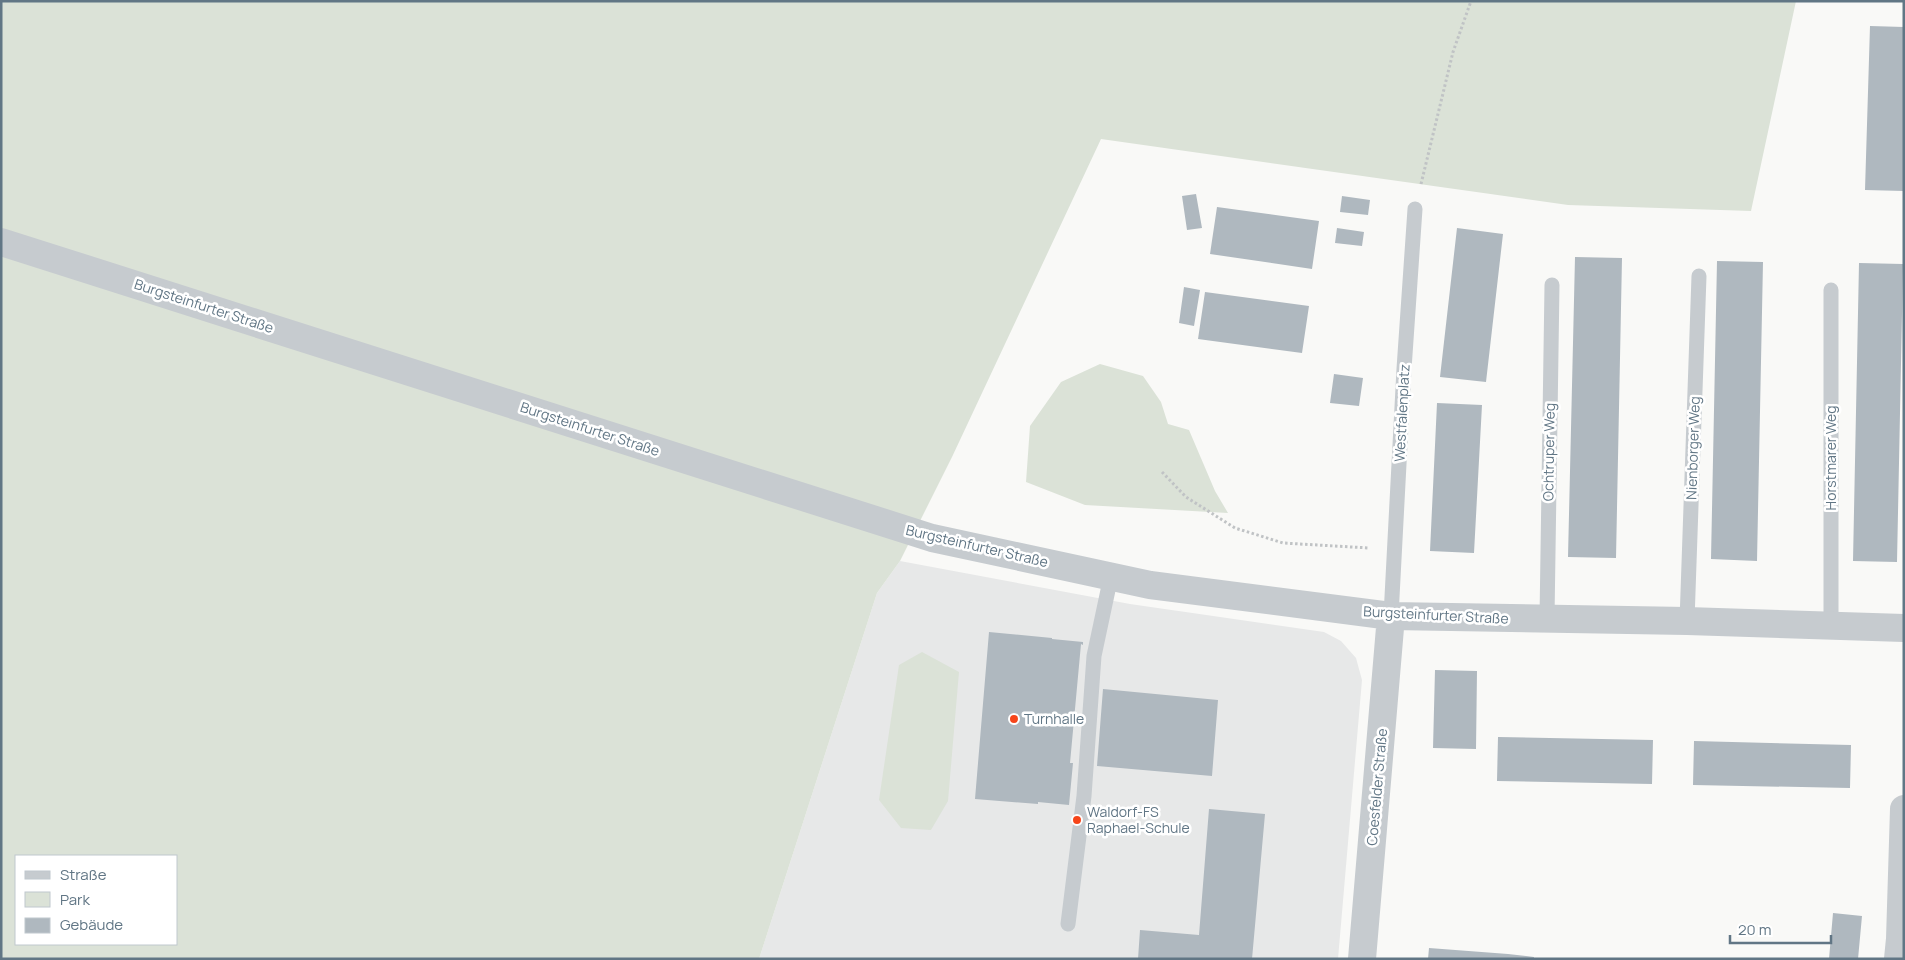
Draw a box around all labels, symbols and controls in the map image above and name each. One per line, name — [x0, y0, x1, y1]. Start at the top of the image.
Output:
street label: Burgsteinfurter Straße — [132, 274, 276, 337]
street label: Westfalenplatz — [1389, 364, 1414, 462]
street label: Nienborger Weg — [1681, 396, 1704, 500]
street label: Burgsteinfurter Straße — [518, 397, 662, 460]
street label: Ochtruper Weg — [1538, 403, 1559, 501]
street label: Horstmarer Weg — [1821, 406, 1840, 510]
street label: Burgsteinfurter Straße — [904, 520, 1050, 571]
street label: Burgsteinfurter Straße — [1363, 601, 1509, 628]
place label: Turnhalle — [1024, 709, 1084, 728]
marker: Turnhalle — [1008, 713, 1020, 725]
street label: Coesfelder Straße — [1362, 728, 1391, 846]
place label: Waldorf-FS Raphael-Schule — [1087, 802, 1190, 837]
marker: Waldorf-FS Raphael-Schule — [1071, 814, 1083, 826]
legend — [15, 855, 178, 945]
text: Straße — [60, 864, 107, 885]
text: Park — [60, 889, 90, 910]
scale bar — [1730, 912, 1831, 944]
text: Gebäude — [60, 914, 123, 935]
text: 20 m — [1738, 919, 1771, 940]

